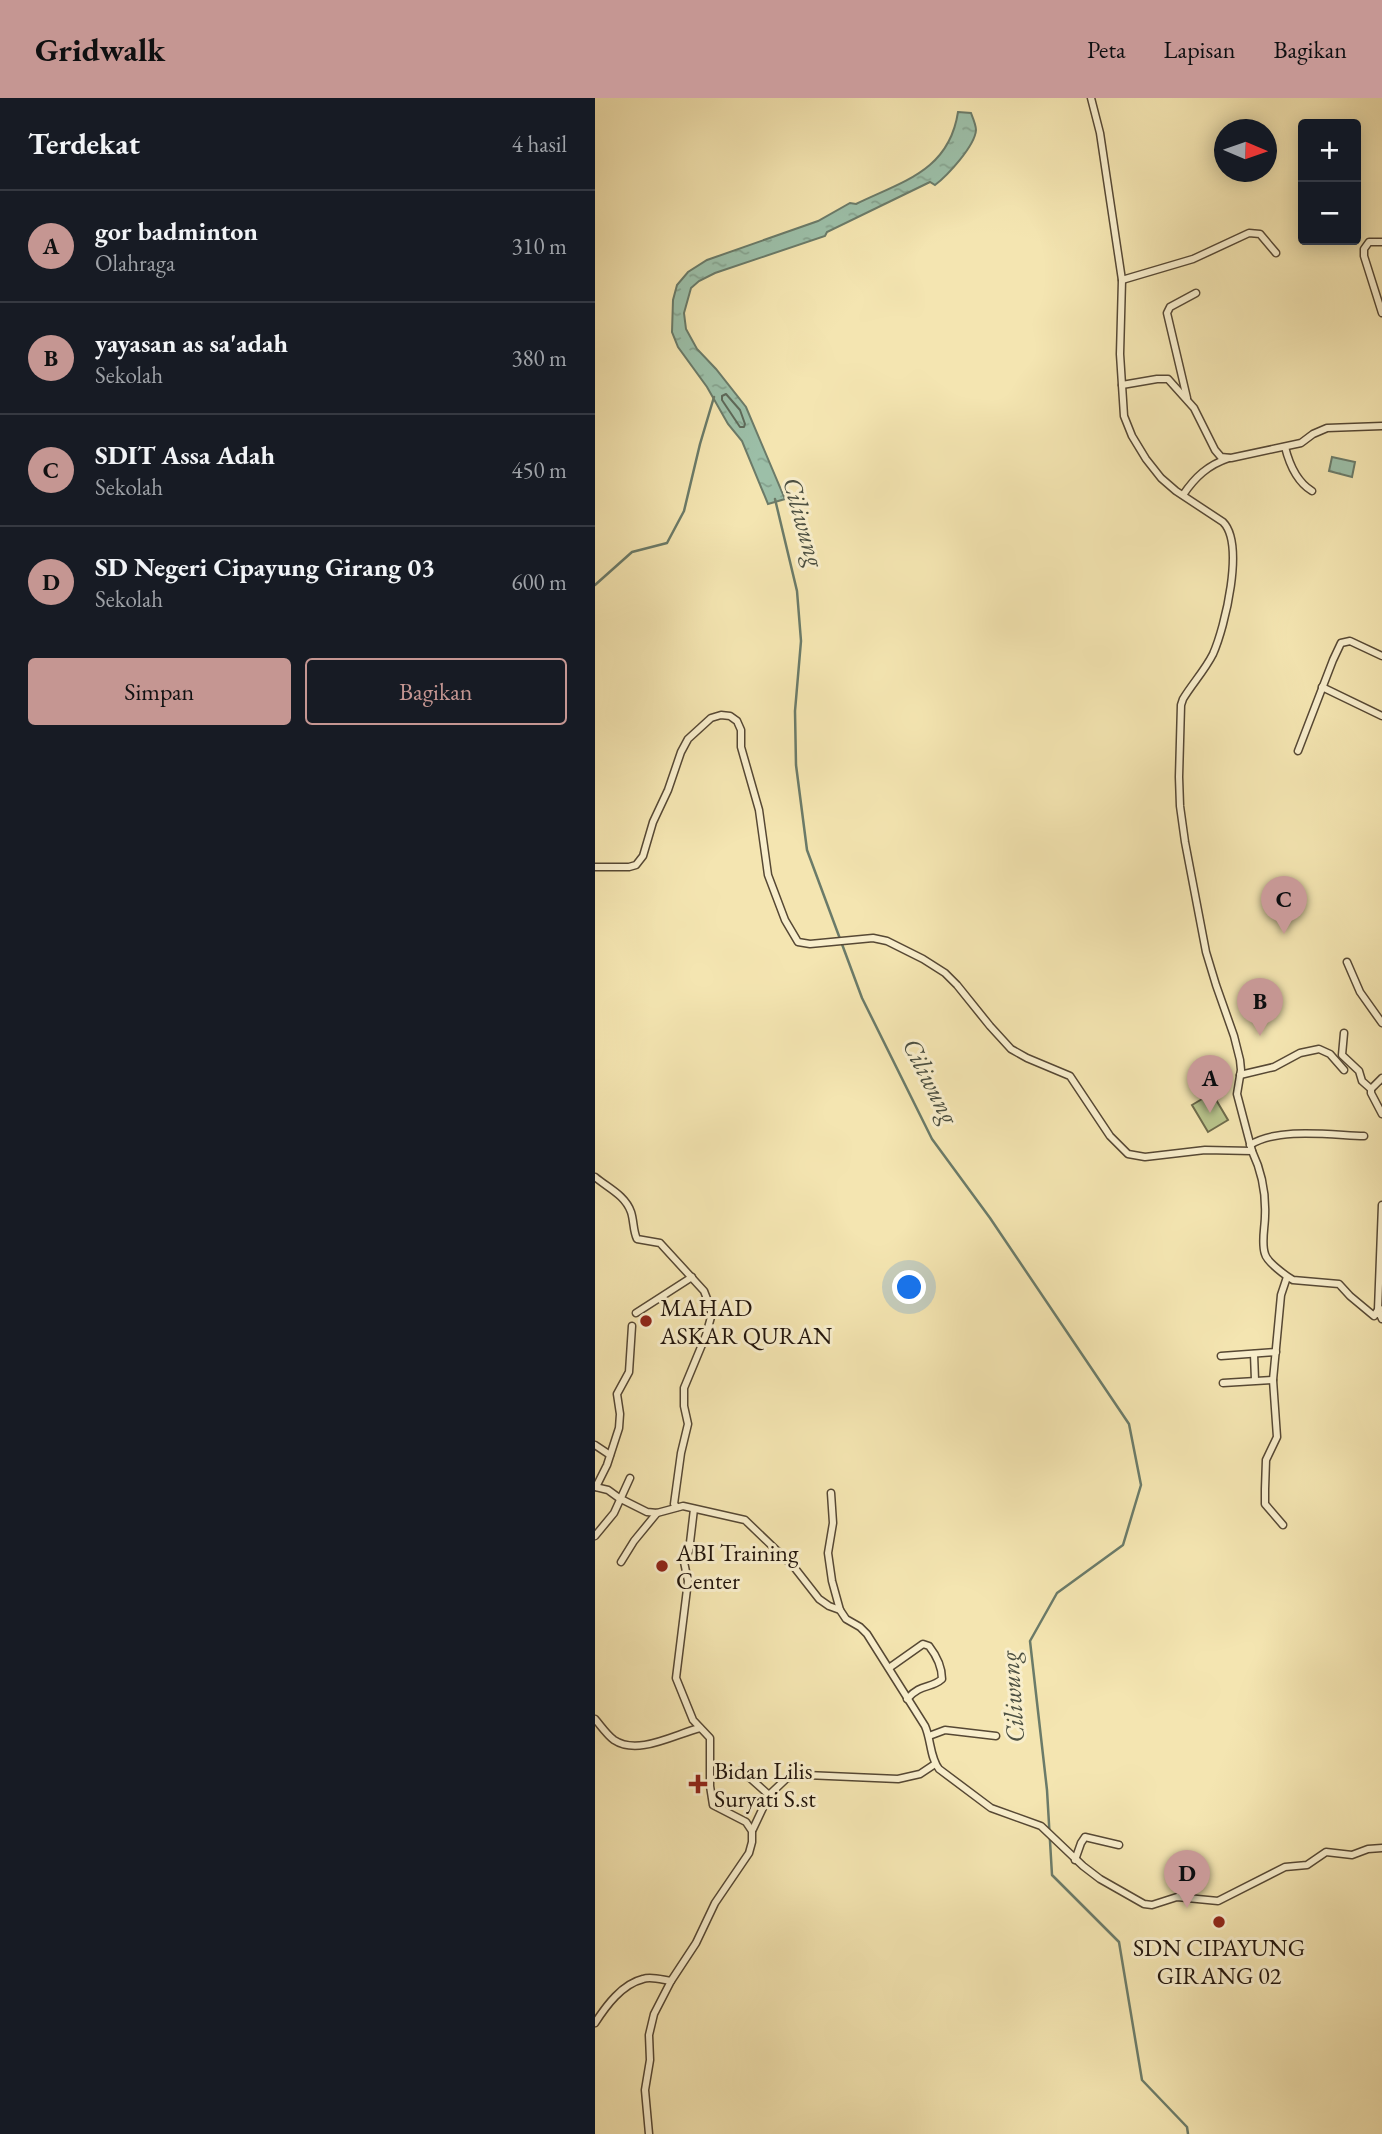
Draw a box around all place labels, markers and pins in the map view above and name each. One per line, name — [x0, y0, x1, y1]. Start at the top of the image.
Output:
pin: C — [1261, 876, 1307, 934]
pin: B — [1237, 978, 1283, 1036]
pin: A — [1187, 1055, 1233, 1113]
place label: MAHAD ASKAR QURAN — [659, 1292, 832, 1351]
marker: MAHAD ASKAR QURAN — [638, 1313, 654, 1329]
place label: ABI Training Center — [675, 1537, 799, 1596]
marker: ABI Training Center — [654, 1558, 670, 1574]
place label: Bidan Lilis Suryati S.st — [714, 1755, 816, 1814]
marker: Bidan Lilis Suryati S.st — [688, 1774, 708, 1794]
pin: D — [1164, 1850, 1210, 1908]
marker: SDN CIPAYUNG GIRANG 02 — [1211, 1914, 1227, 1930]
place label: SDN CIPAYUNG GIRANG 02 — [1133, 1932, 1305, 1991]

